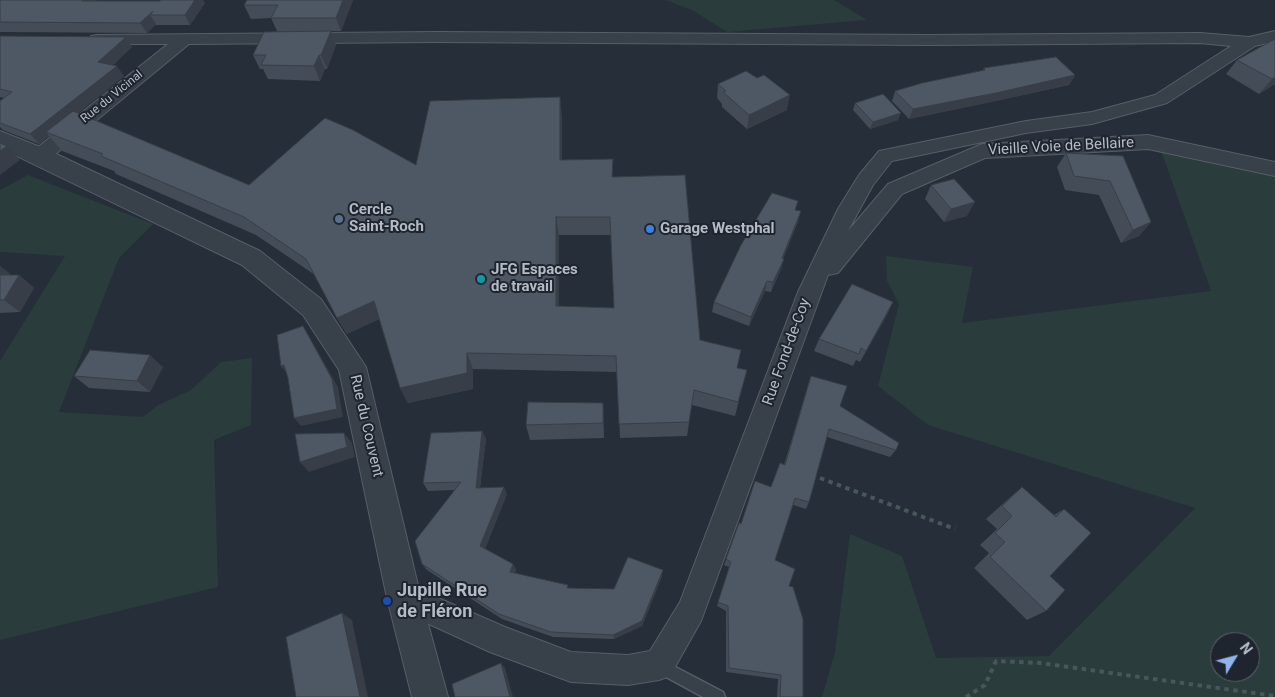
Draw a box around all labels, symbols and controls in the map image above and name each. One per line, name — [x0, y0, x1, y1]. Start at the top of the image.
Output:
street label: Rue du Vicinal — [78, 68, 146, 126]
street label: Vieille Voie de Bellaire — [987, 134, 1135, 160]
place label: Cercle Saint-Roch — [349, 201, 424, 236]
marker: Cercle Saint-Roch — [333, 213, 345, 225]
place label: Garage Westphal — [660, 220, 775, 238]
marker: Garage Westphal — [644, 223, 656, 235]
place label: JFG Espaces de travail — [491, 261, 578, 296]
marker: JFG Espaces de travail — [475, 273, 487, 285]
street label: Rue Fond-de-Coy — [759, 296, 815, 408]
street label: Rue du Couvent — [345, 373, 387, 479]
place label: Jupille Rue de Fléron — [397, 580, 487, 622]
marker: Jupille Rue de Fléron — [381, 595, 393, 607]
north arrow — [1210, 632, 1260, 682]
text: N — [1237, 640, 1256, 657]

